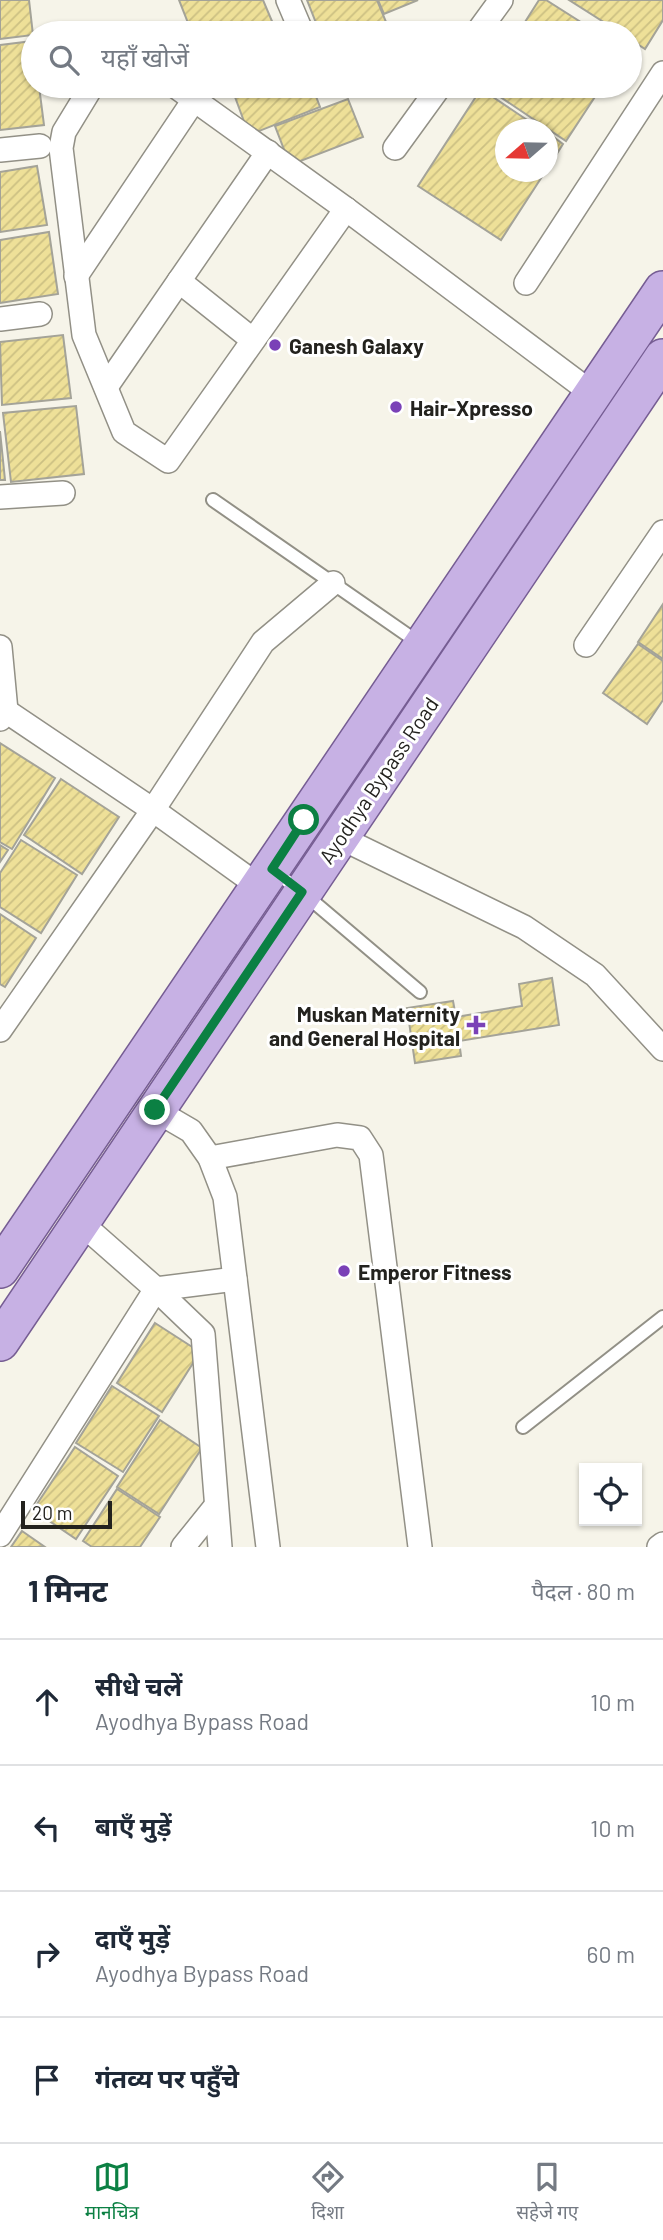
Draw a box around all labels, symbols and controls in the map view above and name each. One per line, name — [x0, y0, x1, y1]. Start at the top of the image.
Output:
search box — [21, 21, 642, 98]
icon: search — [45, 41, 83, 79]
text: यहाँ खोजें — [101, 41, 189, 72]
north arrow — [495, 119, 558, 182]
place label: Ganesh Galaxy — [289, 333, 424, 358]
marker: Ganesh Galaxy — [267, 337, 283, 353]
place label: Hair-Xpresso — [410, 395, 533, 420]
marker: Hair-Xpresso — [388, 399, 404, 415]
street label: Ayodhya Bypass Road — [313, 692, 443, 868]
route start — [288, 804, 319, 835]
place label: Muskan Maternity and General Hospital — [269, 1001, 460, 1050]
marker: Muskan Maternity and General Hospital — [466, 1015, 486, 1035]
route end — [139, 1094, 170, 1125]
place label: Emperor Fitness — [358, 1259, 512, 1284]
marker: Emperor Fitness — [336, 1263, 352, 1279]
map controls — [579, 1463, 642, 1526]
button: locate — [579, 1463, 642, 1526]
scale bar — [21, 1498, 112, 1530]
text: 20 m — [32, 1501, 72, 1524]
text: 1 मिनट — [28, 1572, 108, 1608]
text: पैदल · 80 m — [532, 1577, 635, 1605]
text: सीधे चलें — [95, 1670, 182, 1701]
icon: ahead — [28, 1683, 66, 1721]
text: 10 m — [590, 1688, 635, 1716]
text: Ayodhya Bypass Road — [95, 1707, 309, 1735]
icon: left — [28, 1809, 66, 1847]
text: बाएँ मुड़ें — [95, 1810, 172, 1841]
text: 10 m — [590, 1814, 635, 1842]
text: दाएँ मुड़ें — [95, 1922, 170, 1953]
icon: right — [28, 1935, 66, 1973]
text: 60 m — [587, 1940, 635, 1968]
text: Ayodhya Bypass Road — [95, 1959, 309, 1987]
icon: arrive — [28, 2061, 66, 2099]
text: गंतव्य पर पहुँचे — [95, 2062, 239, 2093]
tab: मानचित्र — [85, 2158, 139, 2227]
tab: दिशा — [309, 2158, 347, 2227]
tab: सहेजे गए — [516, 2158, 578, 2227]

